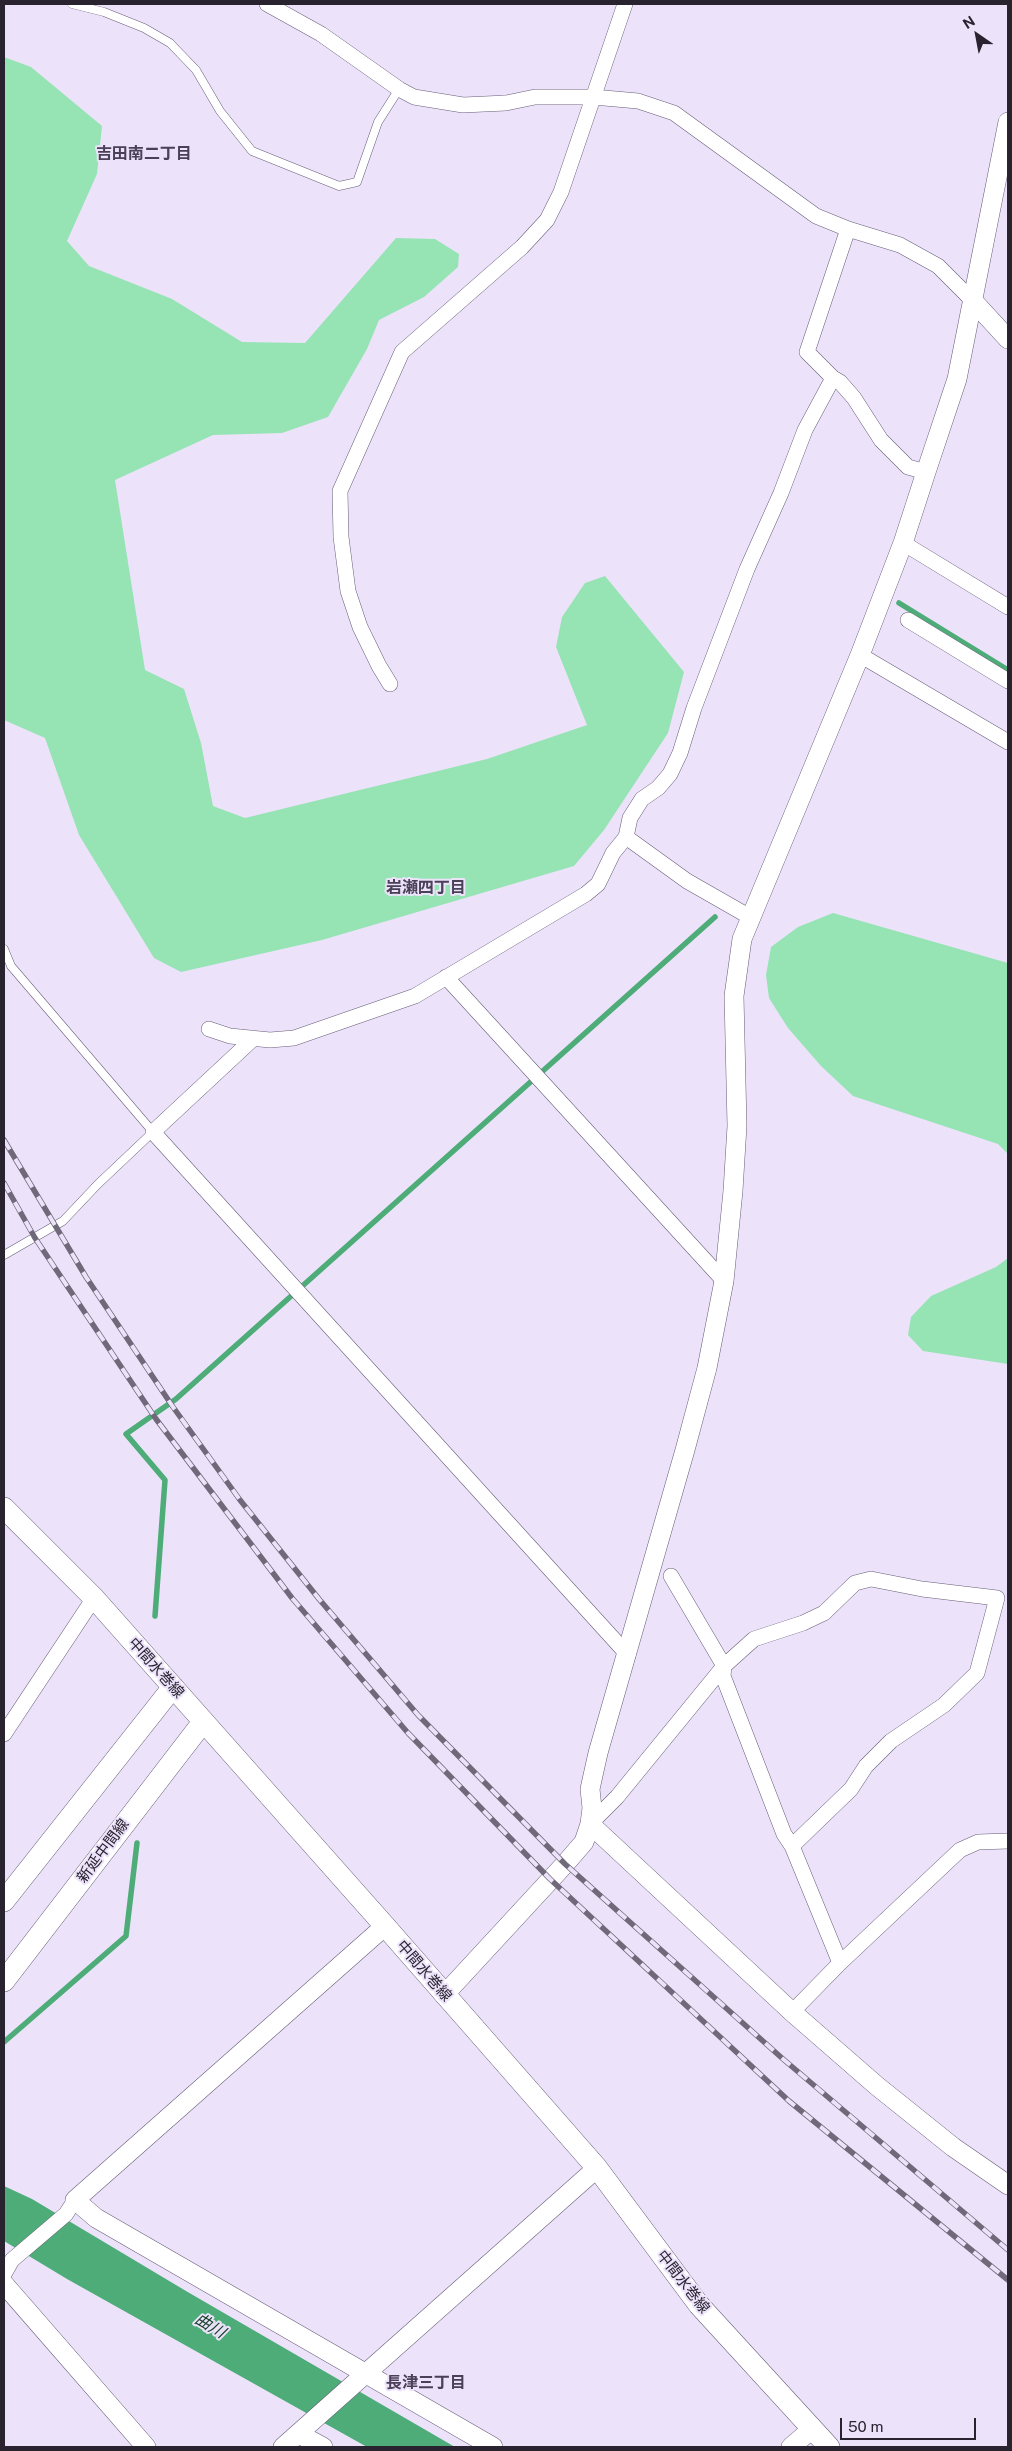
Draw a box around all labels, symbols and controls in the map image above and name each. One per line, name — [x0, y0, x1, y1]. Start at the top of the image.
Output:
north arrow — [952, 10, 1002, 60]
text: N — [960, 13, 978, 32]
district label: 吉田南二丁目 — [96, 144, 192, 164]
district label: 岩瀬四丁目 — [386, 878, 466, 898]
street label: 中間水巻線 — [124, 1634, 188, 1702]
street label: 新延中間線 — [73, 1816, 133, 1886]
street label: 中間水巻線 — [393, 1937, 455, 2005]
street label: 中間水巻線 — [653, 2247, 713, 2317]
water label: 曲川 — [191, 2310, 229, 2342]
district label: 長津三丁目 — [386, 2373, 466, 2393]
scale bar — [842, 2408, 978, 2440]
text: 50 m — [848, 2418, 883, 2435]

